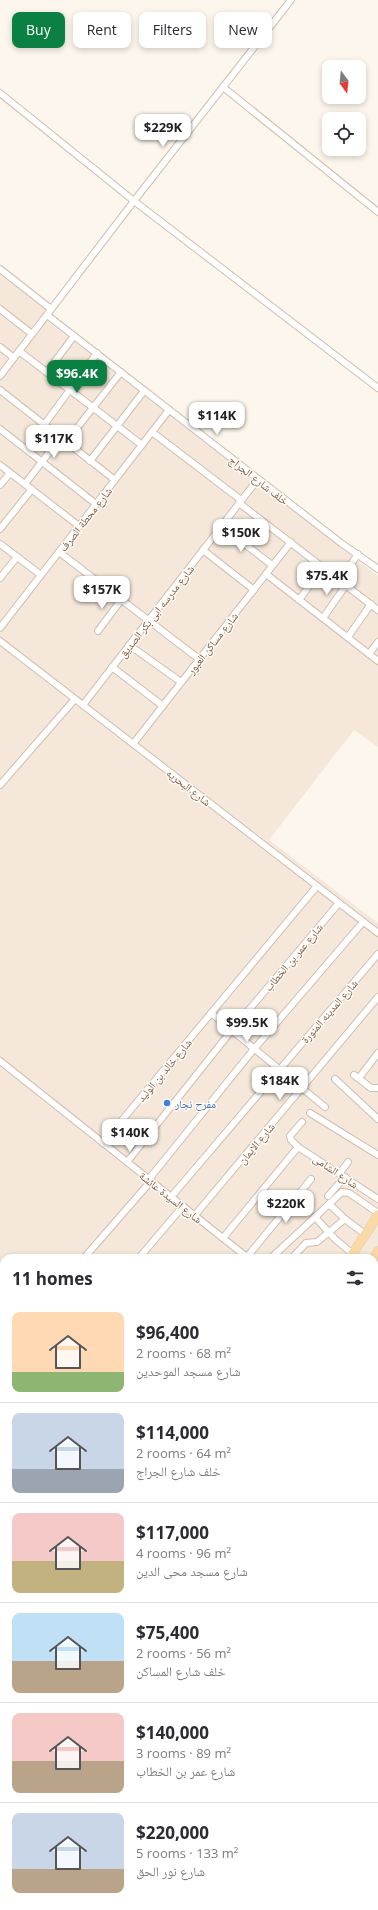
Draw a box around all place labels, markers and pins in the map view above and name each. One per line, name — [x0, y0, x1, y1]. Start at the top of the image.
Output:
pin: $229K — [135, 114, 191, 148]
pin: $96.4K — [44, 360, 110, 394]
pin: $114K — [189, 402, 245, 436]
pin: $117K — [26, 425, 82, 459]
pin: $150K — [213, 519, 269, 553]
pin: $75.4K — [294, 562, 360, 596]
pin: $157K — [74, 576, 130, 610]
pin: $99.5K — [214, 1009, 280, 1043]
pin: $184K — [252, 1067, 308, 1101]
place label: مفرح نجار — [174, 1096, 216, 1111]
marker: مفرح نجار — [162, 1098, 172, 1108]
pin: $140K — [102, 1119, 158, 1153]
pin: $220K — [258, 1190, 314, 1224]

